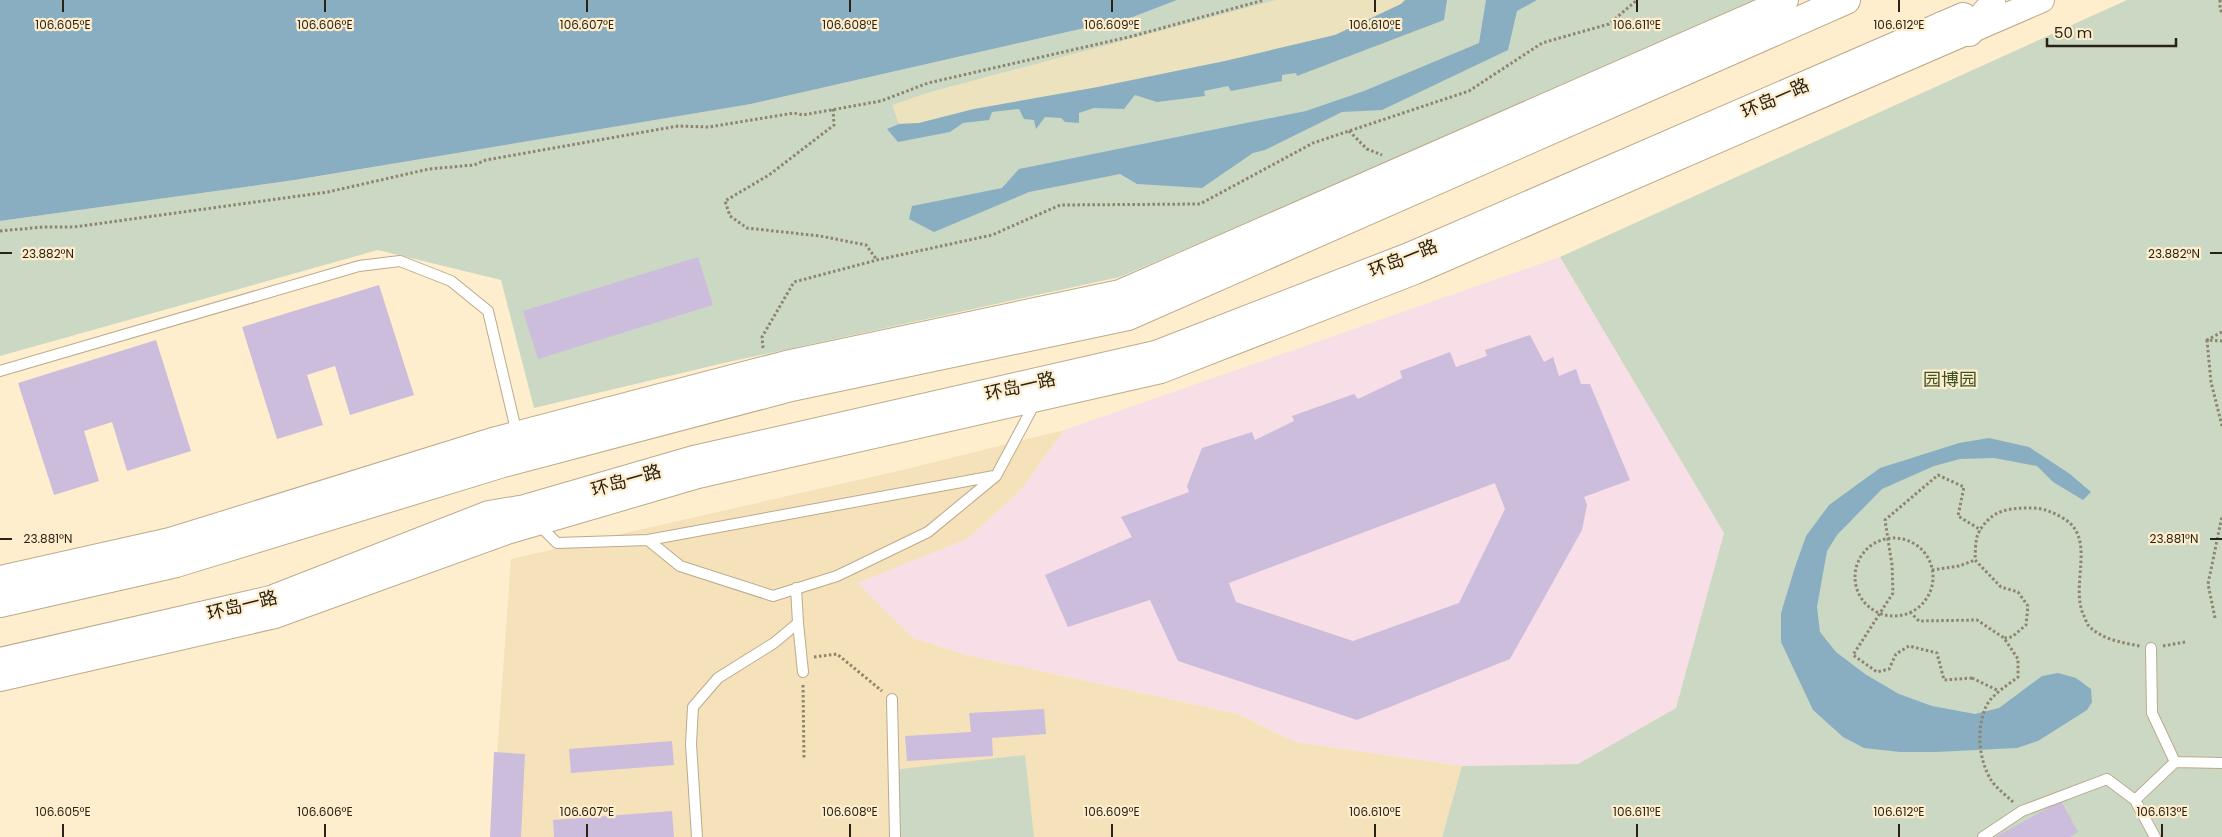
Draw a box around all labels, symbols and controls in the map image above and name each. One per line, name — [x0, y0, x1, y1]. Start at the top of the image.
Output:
scale bar — [2047, 15, 2176, 47]
text: 106.605°E — [35, 16, 91, 33]
text: 106.606°E — [297, 16, 353, 33]
text: 106.607°E — [560, 16, 614, 33]
text: 106.608°E — [822, 16, 878, 33]
text: 106.609°E — [1084, 16, 1140, 33]
text: 106.610°E — [1349, 16, 1401, 33]
text: 106.611°E — [1613, 16, 1661, 33]
text: 106.612°E — [1874, 16, 1924, 33]
text: 50 m — [2054, 22, 2092, 43]
street label: 环岛一路 — [1737, 72, 1813, 124]
street label: 环岛一路 — [1365, 233, 1441, 283]
text: 23.882°N — [22, 245, 74, 262]
text: 23.882°N — [2148, 245, 2200, 262]
street label: 环岛一路 — [982, 366, 1058, 406]
park label: 园博园 — [1923, 367, 1977, 392]
street label: 环岛一路 — [588, 458, 664, 502]
text: 23.881°N — [24, 530, 72, 547]
text: 23.881°N — [2150, 530, 2198, 547]
street label: 环岛一路 — [204, 584, 280, 626]
text: 106.605°E — [35, 803, 91, 820]
text: 106.606°E — [297, 803, 353, 820]
text: 106.607°E — [560, 803, 614, 820]
text: 106.608°E — [822, 803, 878, 820]
text: 106.609°E — [1084, 803, 1140, 820]
text: 106.610°E — [1349, 803, 1401, 820]
text: 106.611°E — [1613, 803, 1661, 820]
text: 106.612°E — [1874, 803, 1924, 820]
text: 106.613°E — [2136, 803, 2188, 820]

